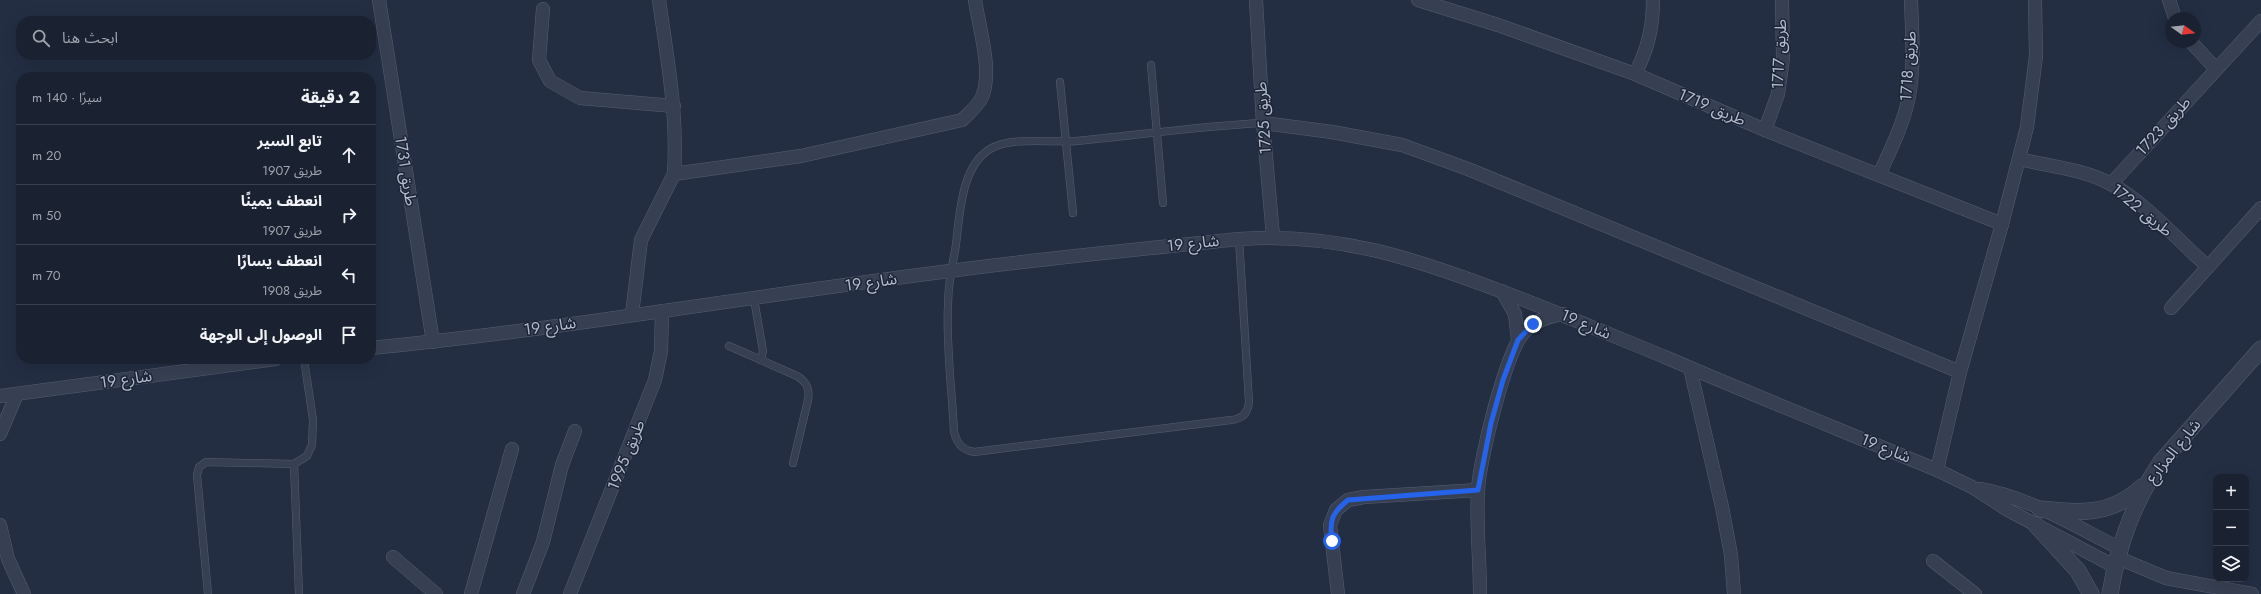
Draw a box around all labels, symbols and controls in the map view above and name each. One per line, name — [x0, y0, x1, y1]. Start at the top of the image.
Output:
north arrow — [2165, 12, 2201, 48]
search box — [16, 16, 376, 60]
street label: طريق 1717 — [1766, 18, 1792, 90]
icon: search — [30, 27, 52, 49]
text: ابحث هنا — [62, 27, 118, 49]
street label: طريق 1718 — [1894, 30, 1922, 102]
street label: طريق 1725 — [1249, 81, 1277, 155]
street label: طريق 1719 — [1675, 82, 1749, 132]
text: 2 دقيقة — [301, 85, 360, 109]
text: سيرًا · 140 m — [32, 88, 102, 107]
street label: طريق 1723 — [2130, 91, 2196, 161]
text: تابع السير — [257, 130, 322, 152]
street label: طريق 1731 — [389, 134, 423, 208]
icon: ahead — [338, 144, 360, 166]
text: 20 m — [32, 146, 61, 165]
text: طريق 1907 — [262, 161, 322, 180]
street label: طريق 1722 — [2106, 178, 2178, 242]
text: انعطف يمينًا — [241, 190, 322, 212]
icon: right — [338, 204, 360, 226]
text: 50 m — [32, 206, 61, 225]
text: طريق 1907 — [262, 221, 322, 240]
street label: شارع 19 — [1166, 229, 1220, 258]
text: انعطف يسارًا — [237, 250, 322, 272]
icon: left — [338, 264, 360, 286]
text: 70 m — [32, 266, 61, 285]
street label: شارع 19 — [843, 267, 899, 298]
text: طريق 1908 — [262, 281, 322, 300]
street label: شارع 19 — [1557, 303, 1615, 346]
street label: شارع 19 — [522, 311, 578, 342]
route end — [1524, 315, 1542, 333]
text: الوصول إلى الوجهة — [200, 324, 322, 346]
icon: arrive — [338, 324, 360, 346]
street label: شارع 19 — [98, 364, 154, 395]
street label: شارع المزارع — [2140, 414, 2207, 489]
street label: طريق 1995 — [602, 416, 651, 494]
street label: شارع 19 — [1857, 428, 1915, 469]
map controls — [2213, 474, 2249, 582]
button: + — [2213, 474, 2249, 510]
button: − — [2213, 510, 2249, 546]
route start — [1323, 532, 1341, 550]
button: layers — [2213, 546, 2249, 582]

